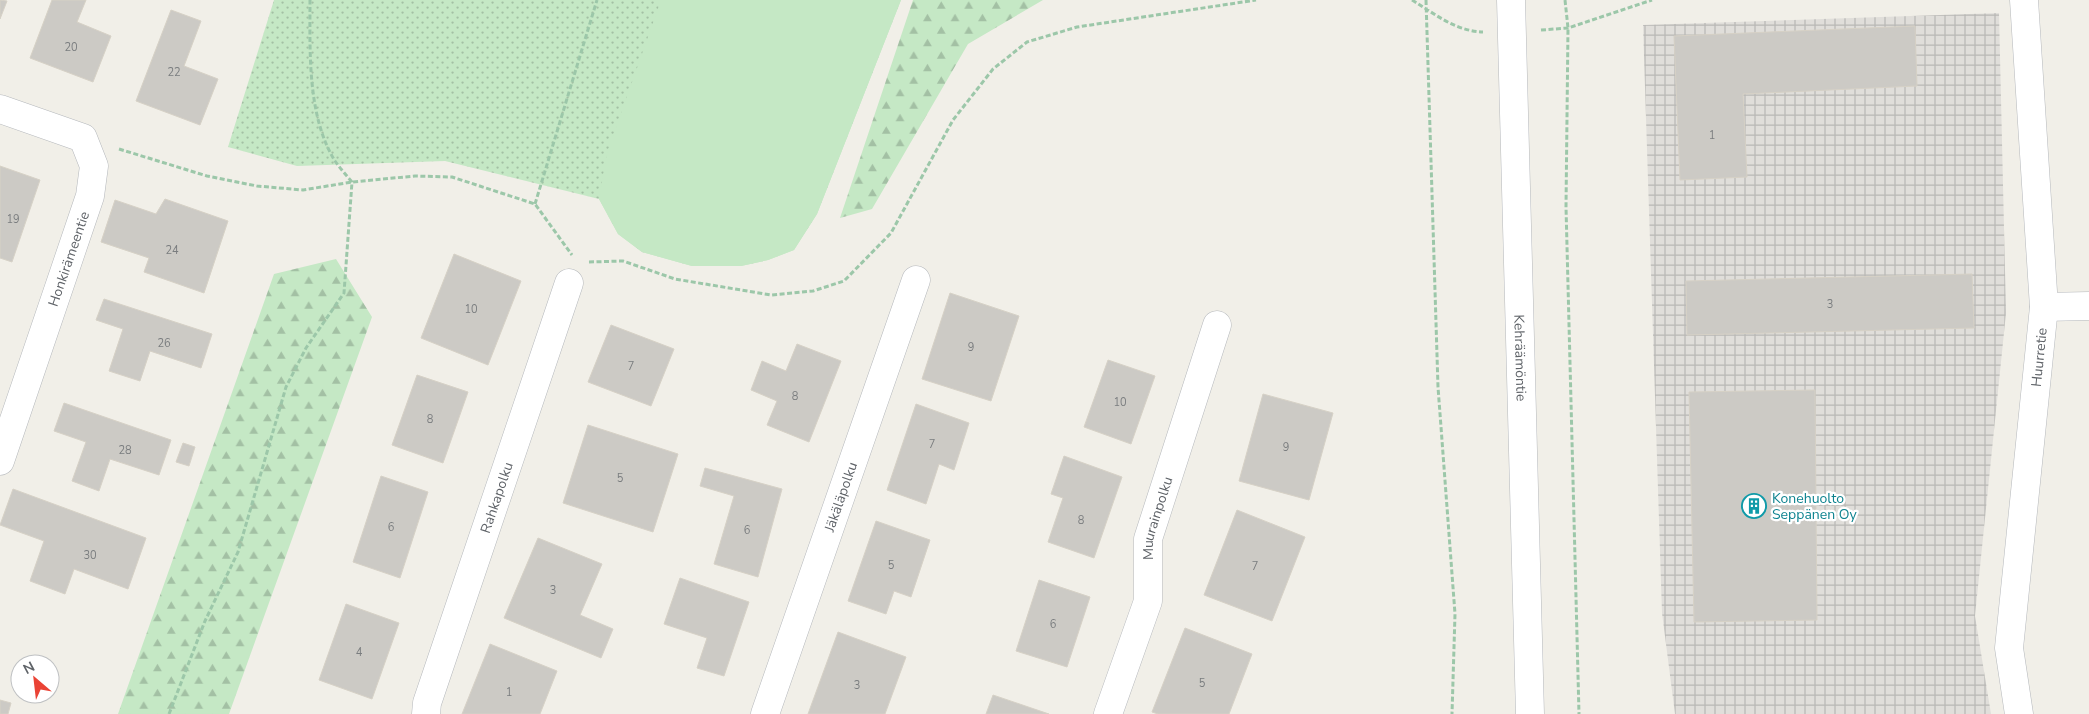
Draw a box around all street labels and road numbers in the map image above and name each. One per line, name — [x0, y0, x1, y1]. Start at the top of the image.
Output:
street label: Honkirämeentie — [44, 209, 94, 309]
street label: Kehräämöntie — [1510, 314, 1531, 402]
street label: Huurretie — [2026, 327, 2051, 388]
street label: Rahkapolku — [476, 459, 517, 536]
street label: Jäkäläpolku — [819, 459, 862, 535]
street label: Muurainpolku — [1139, 474, 1177, 560]

